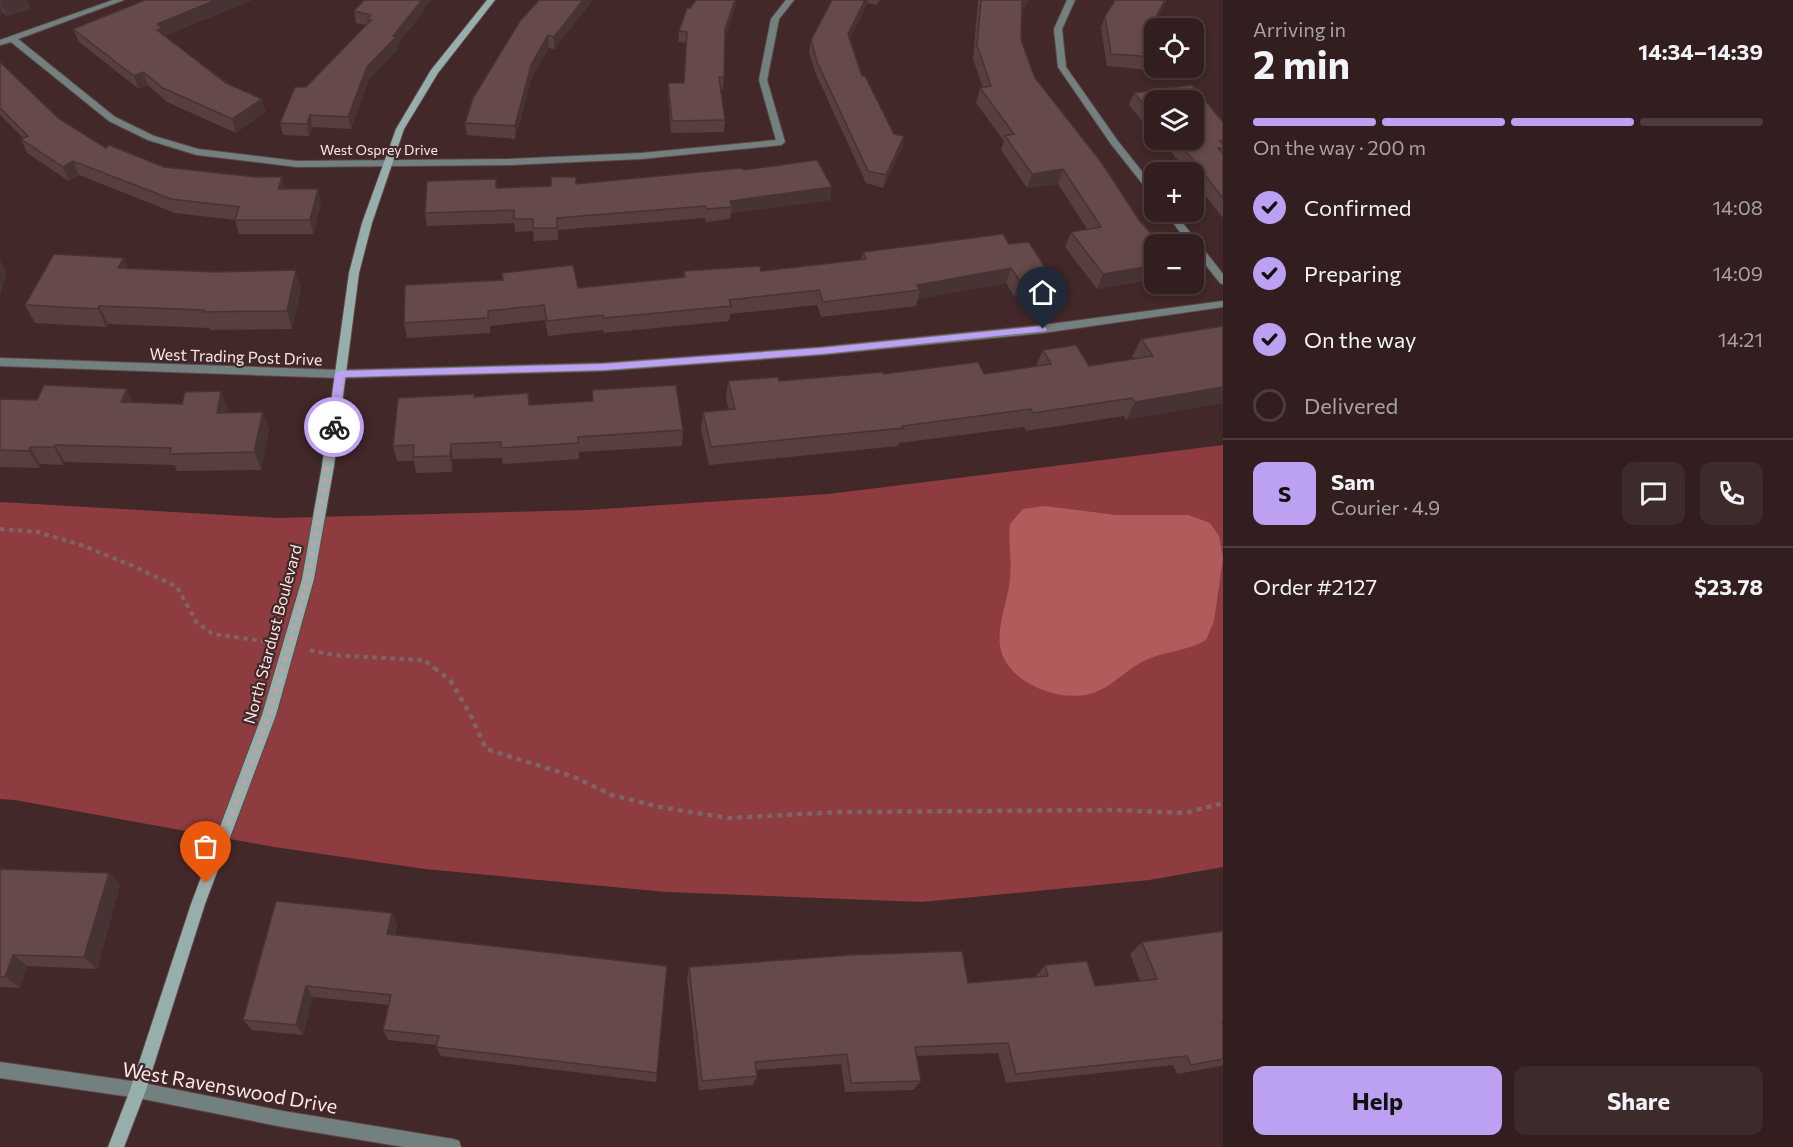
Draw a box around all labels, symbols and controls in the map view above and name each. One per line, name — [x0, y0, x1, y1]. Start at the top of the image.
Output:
text: Arriving in — [1253, 17, 1346, 41]
map controls — [1144, 18, 1204, 294]
button: locate — [1144, 18, 1204, 78]
text: 14:34–14:39 — [1638, 38, 1763, 65]
text: 2 min — [1253, 39, 1350, 87]
button: layers — [1144, 90, 1204, 150]
text: On the way · 200 m — [1253, 135, 1426, 159]
street label: West Osprey Drive — [320, 141, 438, 158]
button: + — [1144, 162, 1204, 222]
icon: check — [1253, 191, 1286, 224]
text: Confirmed — [1304, 194, 1411, 221]
text: 14:08 — [1713, 195, 1763, 219]
button: − — [1144, 234, 1204, 294]
icon: check — [1253, 257, 1286, 290]
text: Preparing — [1304, 260, 1401, 287]
text: 14:09 — [1713, 261, 1763, 285]
pin — [1017, 267, 1068, 329]
icon: home — [1026, 276, 1059, 309]
icon: check — [1253, 323, 1286, 356]
text: On the way — [1304, 326, 1416, 353]
text: 14:21 — [1718, 327, 1763, 351]
street label: West Trading Post Drive — [149, 343, 323, 369]
text: Delivered — [1304, 392, 1398, 419]
courier — [304, 397, 364, 457]
icon: bike — [318, 411, 351, 444]
button: chat — [1622, 462, 1685, 525]
button: phone — [1700, 462, 1763, 525]
text: Sam — [1331, 468, 1375, 495]
text: S — [1278, 480, 1291, 507]
text: Courier · 4.9 — [1331, 495, 1440, 519]
street label: North Stardust Boulevard — [239, 542, 305, 726]
text: Order #2127 — [1253, 573, 1377, 600]
text: $23.78 — [1694, 573, 1763, 600]
pin — [180, 821, 231, 883]
icon: bag — [189, 830, 222, 863]
street label: West Ravenswood Drive — [120, 1056, 340, 1118]
button: Help — [1253, 1066, 1502, 1135]
button: Share — [1514, 1066, 1763, 1135]

